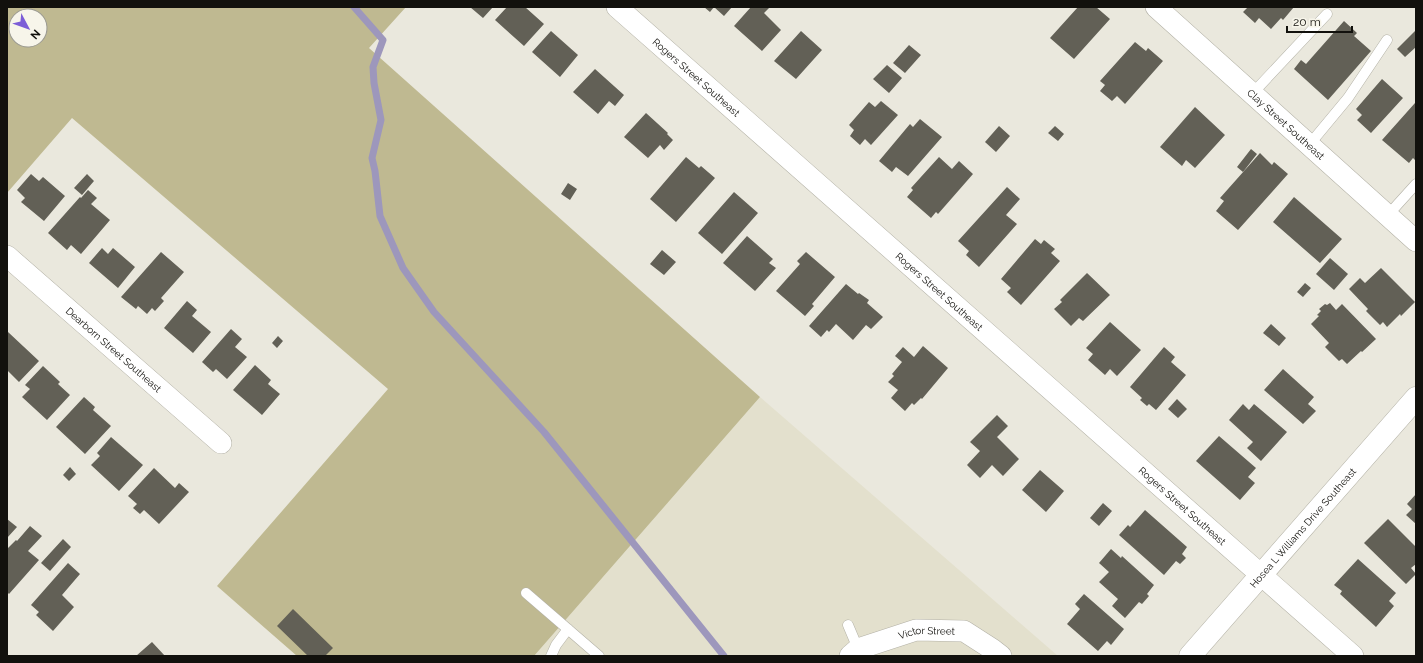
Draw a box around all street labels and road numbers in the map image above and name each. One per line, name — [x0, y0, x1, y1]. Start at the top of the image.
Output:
street label: Rogers Street Southeast — [651, 36, 743, 119]
street label: Clay Street Southeast — [1245, 87, 1327, 162]
street label: Rogers Street Southeast — [894, 250, 986, 333]
street label: Dearborn Street Southeast — [64, 305, 164, 394]
street label: Rogers Street Southeast — [1137, 464, 1229, 547]
street label: Hosea L Williams Drive Southeast — [1247, 465, 1358, 589]
street label: Victor Street — [897, 624, 956, 641]

